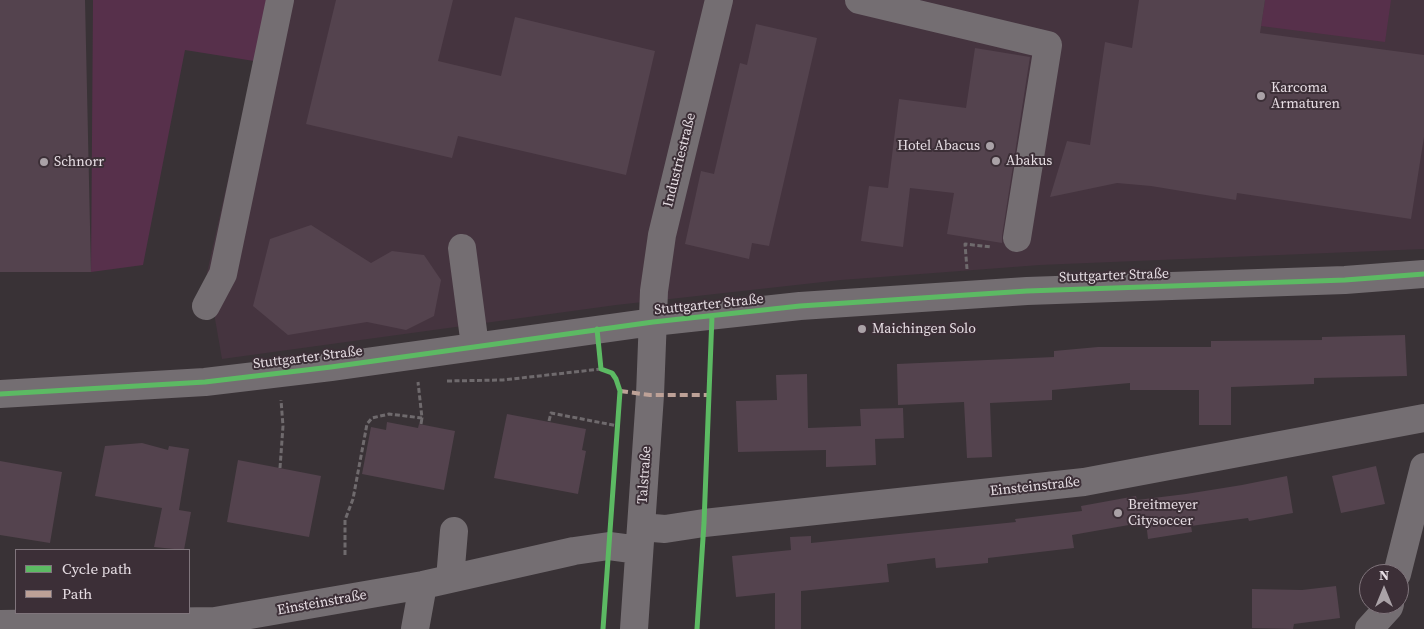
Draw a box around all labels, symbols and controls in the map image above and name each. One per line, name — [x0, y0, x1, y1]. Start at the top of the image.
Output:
place label: Karcoma Armaturen — [1271, 80, 1340, 112]
marker: Karcoma Armaturen — [1255, 90, 1267, 102]
street label: Industriestraße — [660, 111, 700, 209]
place label: Hotel Abacus — [897, 138, 980, 154]
marker: Hotel Abacus — [984, 140, 996, 152]
place label: Abakus — [1006, 153, 1052, 169]
place label: Schnorr — [54, 154, 104, 170]
marker: Abakus — [990, 155, 1002, 167]
marker: Schnorr — [38, 156, 50, 168]
street label: Stuttgarter Straße — [1059, 266, 1169, 286]
street label: Stuttgarter Straße — [653, 291, 765, 319]
place label: Maichingen Solo — [872, 321, 976, 337]
marker: Maichingen Solo — [856, 323, 868, 335]
street label: Stuttgarter Straße — [252, 343, 364, 373]
street label: Talstraße — [635, 445, 655, 505]
street label: Einsteinstraße — [989, 474, 1081, 500]
place label: Breitmeyer Citysoccer — [1128, 497, 1198, 530]
marker: Breitmeyer Citysoccer — [1112, 507, 1124, 519]
legend — [15, 549, 190, 614]
text: Cycle path — [62, 558, 132, 579]
north arrow — [1359, 564, 1409, 614]
text: N — [1379, 565, 1389, 585]
text: Path — [62, 583, 92, 604]
street label: Einsteinstraße — [276, 587, 368, 619]

